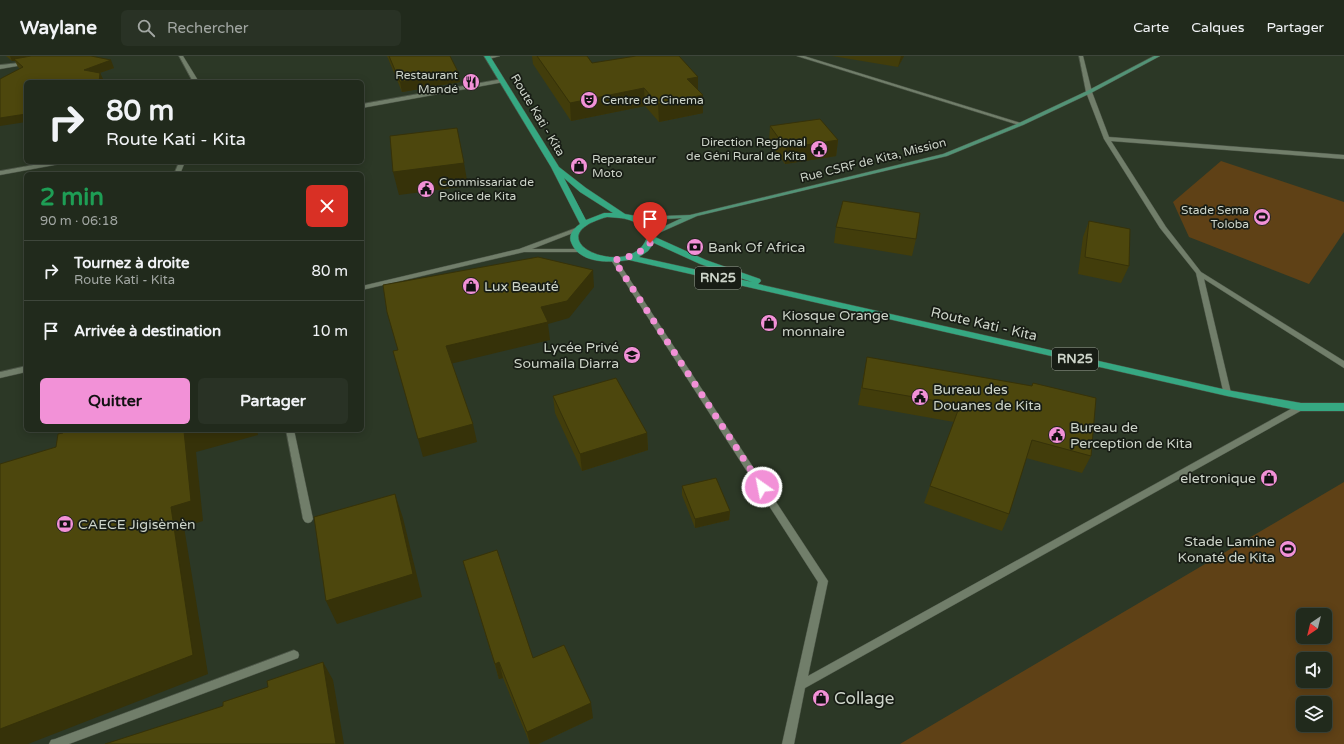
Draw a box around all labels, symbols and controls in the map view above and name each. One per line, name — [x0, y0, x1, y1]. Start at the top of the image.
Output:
search box — [121, 10, 401, 46]
text: Waylane — [20, 17, 97, 39]
icon: search — [135, 17, 157, 39]
text: Rechercher — [167, 19, 249, 37]
text: Carte — [1133, 19, 1169, 36]
text: Calques — [1191, 19, 1244, 36]
text: Partager — [1266, 19, 1324, 36]
place label: Restaurant Mandé — [395, 68, 458, 96]
street label: Route Kati - Kita — [508, 71, 568, 159]
restaurant icon: Restaurant Mandé — [461, 72, 481, 92]
theatre icon: Centre de Cinema — [579, 90, 599, 110]
place label: Centre de Cinema — [602, 93, 704, 107]
text: 80 m — [106, 94, 174, 128]
icon: right — [40, 96, 92, 148]
text: Route Kati - Kita — [106, 128, 246, 150]
place label: Direction Regional de Géni Rural de Kita — [686, 135, 806, 163]
street label: Rue CSRF de Kita, Mission — [798, 135, 948, 185]
public building icon: Direction Regional de Géni Rural de Kita — [809, 139, 829, 159]
place label: Reparateur Moto — [592, 152, 656, 180]
shop icon: Reparateur Moto — [569, 156, 589, 176]
place label: Commissariat de Police de Kita — [439, 175, 534, 203]
public building icon: Commissariat de Police de Kita — [416, 179, 436, 199]
text: 2 min — [40, 183, 104, 212]
button: close — [306, 185, 348, 227]
pin — [633, 202, 667, 243]
place label: Stade Sema Toloba — [1181, 203, 1249, 231]
sports icon: Stade Sema Toloba — [1252, 207, 1272, 227]
icon: arrive — [639, 208, 661, 230]
text: 90 m · 06:18 — [40, 213, 118, 229]
bank icon: Bank Of Africa — [685, 237, 705, 257]
place label: Bank Of Africa — [708, 239, 805, 256]
text: Tournez à droite — [74, 254, 189, 272]
icon: right — [40, 260, 62, 282]
text: 80 m — [311, 262, 348, 280]
road number: RN25 — [695, 267, 741, 289]
text: Route Kati - Kita — [74, 272, 175, 288]
shop icon: Lux Beauté — [461, 276, 481, 296]
place label: Lux Beauté — [484, 278, 559, 295]
street label: Route Kati - Kita — [929, 303, 1039, 345]
place label: Kiosque Orange monnaire — [782, 307, 889, 340]
shop icon: Kiosque Orange monnaire — [759, 313, 779, 333]
icon: arrive — [40, 320, 62, 342]
text: Arrivée à destination — [74, 322, 221, 340]
text: 10 m — [311, 322, 348, 340]
place label: Lycée Privé Soumaila Diarra — [514, 339, 619, 372]
school or university icon: Lycée Privé Soumaila Diarra — [622, 345, 642, 365]
road number: RN25 — [1052, 348, 1098, 370]
button: Quitter — [40, 378, 190, 424]
button: Partager — [198, 378, 348, 424]
place label: Bureau des Douanes de Kita — [933, 381, 1041, 414]
public building icon: Bureau des Douanes de Kita — [910, 387, 930, 407]
place label: Bureau de Perception de Kita — [1070, 419, 1192, 452]
public building icon: Bureau de Perception de Kita — [1047, 425, 1067, 445]
position arrow — [741, 466, 783, 508]
shop icon: eletronique — [1259, 468, 1279, 488]
place label: eletronique — [1180, 470, 1256, 487]
bank icon: CAECE Jigisèmèn — [55, 514, 75, 534]
place label: CAECE Jigisèmèn — [78, 516, 196, 533]
place label: Stade Lamine Konaté de Kita — [1178, 533, 1275, 566]
sports icon: Stade Lamine Konaté de Kita — [1278, 539, 1298, 559]
north arrow — [1296, 608, 1332, 644]
map controls — [1296, 608, 1332, 732]
button: sound — [1296, 652, 1332, 688]
shop icon: Collage — [811, 688, 831, 708]
place label: Collage — [834, 688, 894, 709]
button: layers — [1296, 696, 1332, 732]

